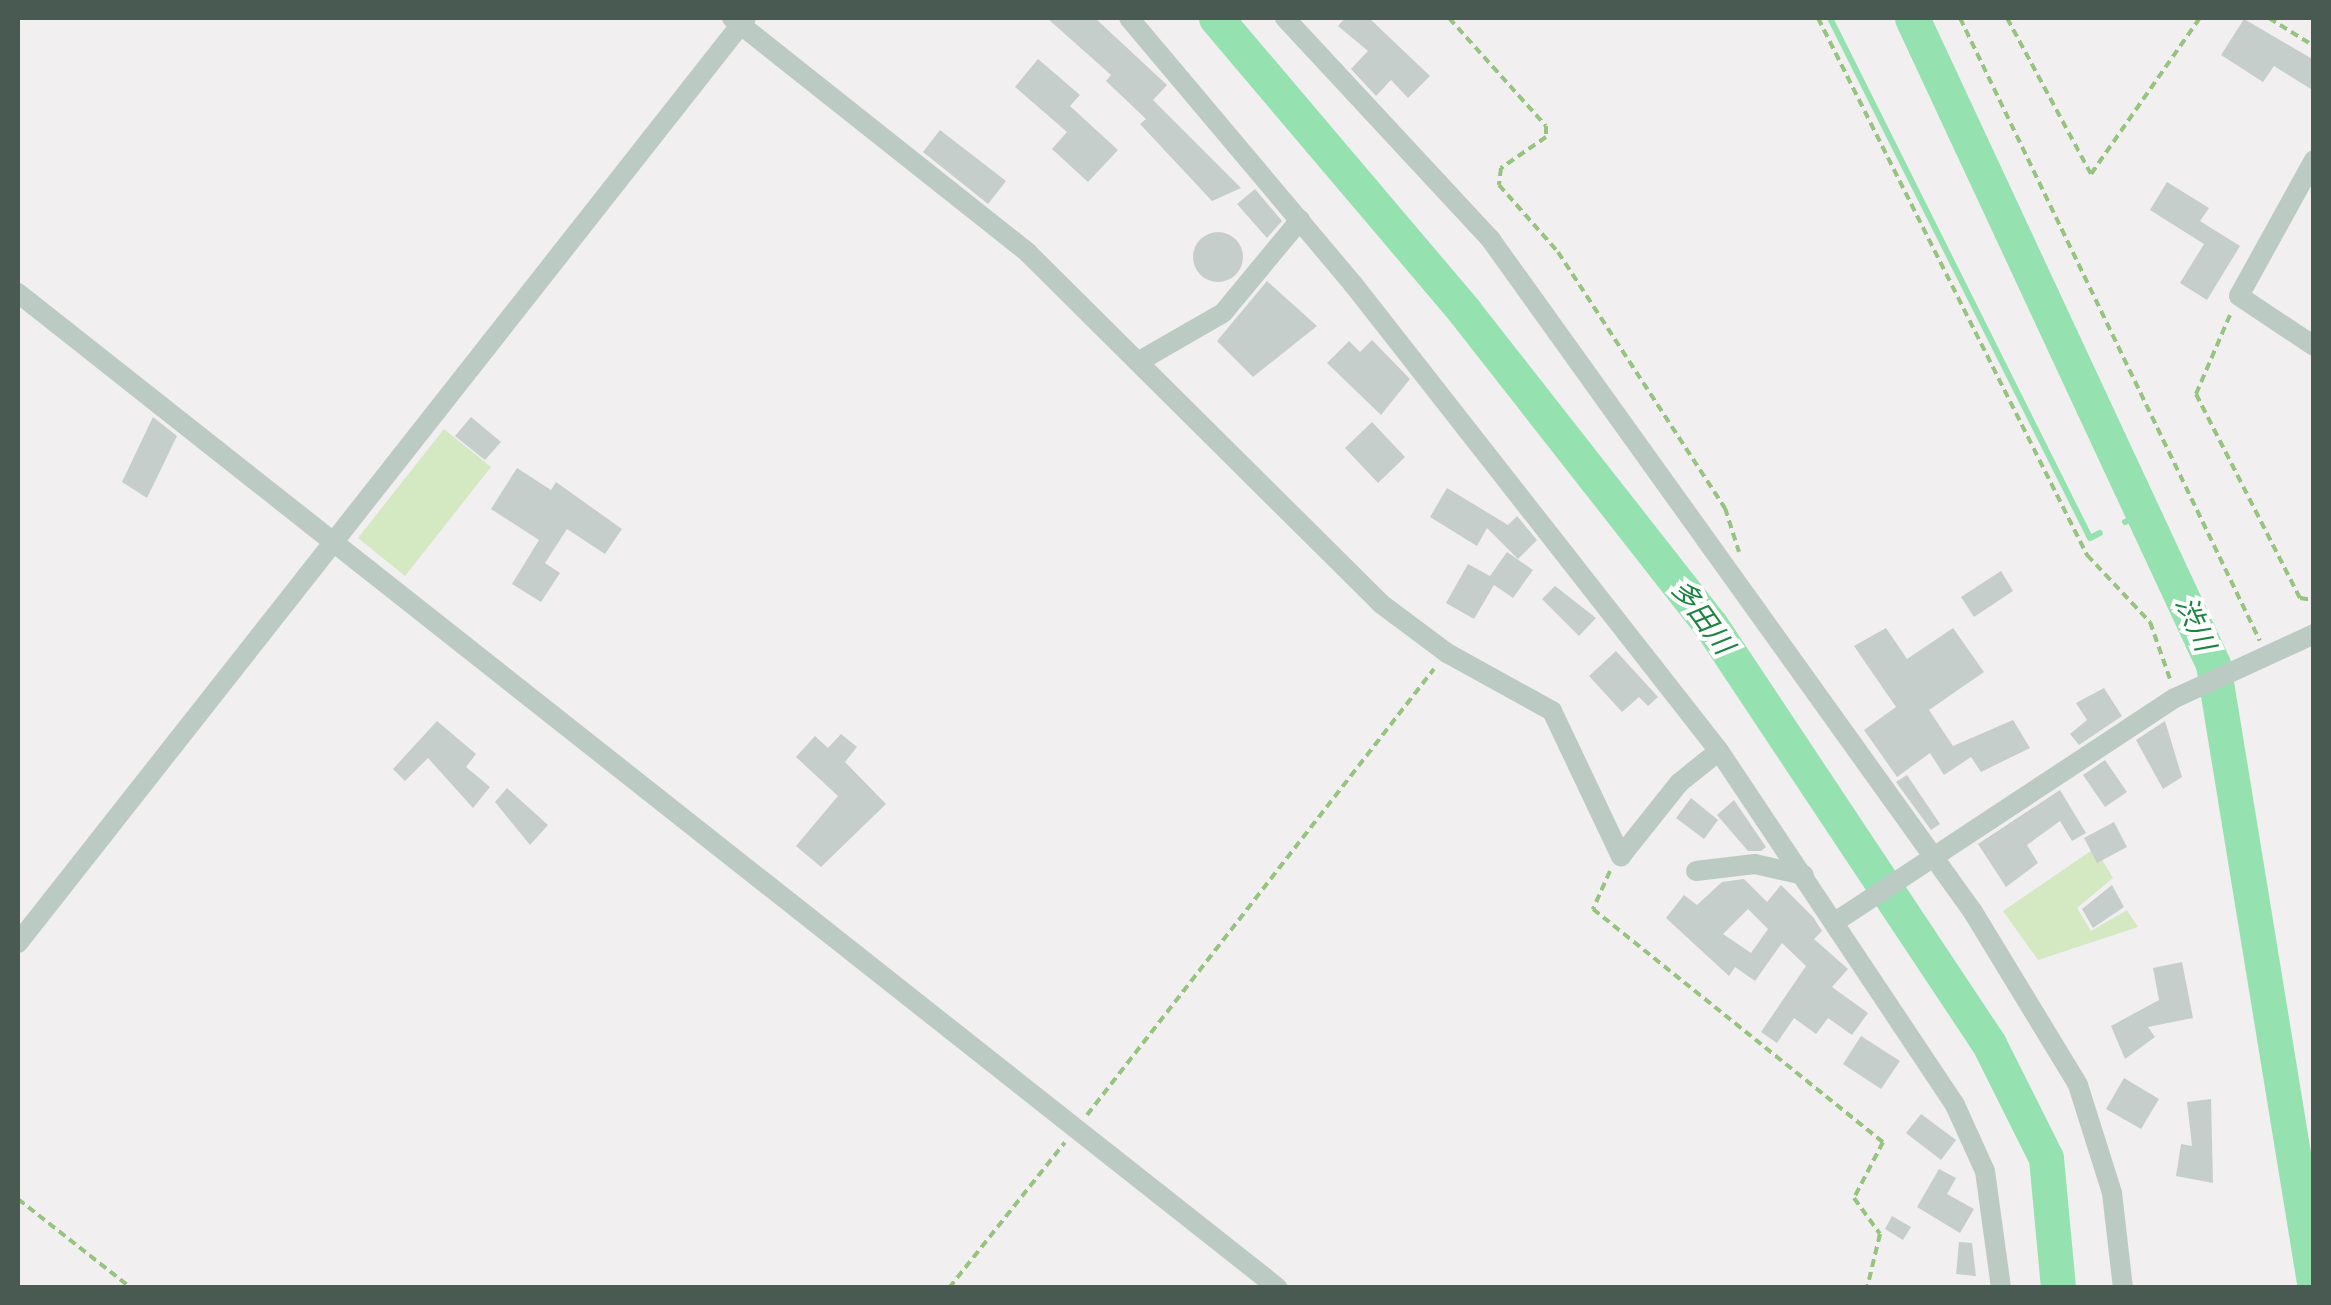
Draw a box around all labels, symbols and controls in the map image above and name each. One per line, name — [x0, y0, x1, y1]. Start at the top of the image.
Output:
water label: 多田川 — [1664, 573, 1740, 661]
water label: 渋川 — [2168, 592, 2222, 656]

